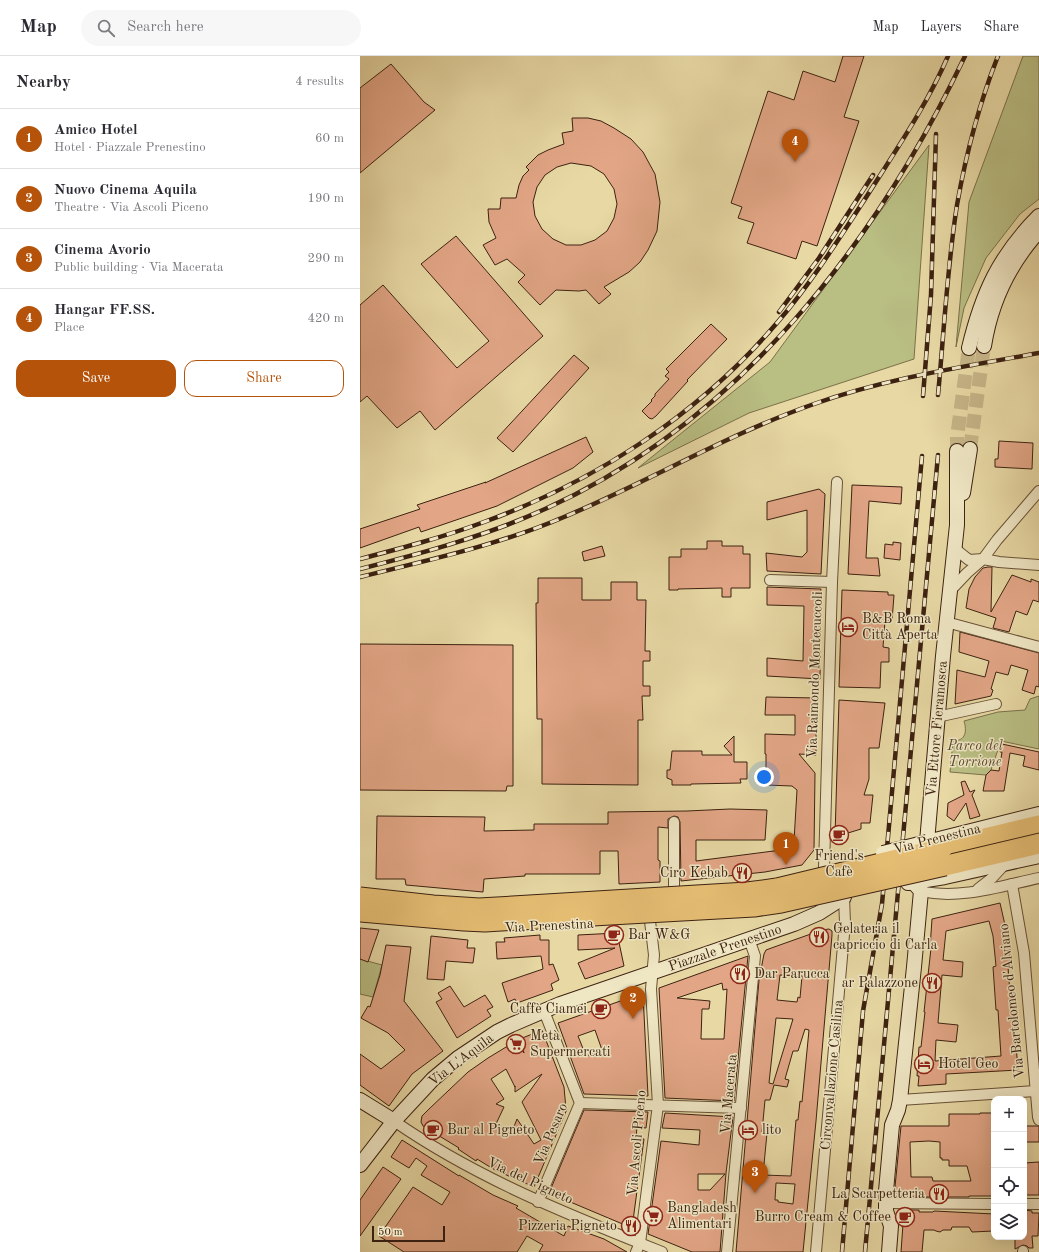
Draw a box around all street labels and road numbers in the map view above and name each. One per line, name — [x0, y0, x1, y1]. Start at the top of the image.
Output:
street label: Via Raimondo Montecuccoli — [805, 591, 825, 759]
street label: Via Ettore Fieramosca — [924, 660, 950, 798]
street label: Via Prenestina — [892, 821, 982, 857]
street label: Via Prenestina — [504, 917, 594, 935]
street label: Piazzale Prenestino — [667, 922, 783, 974]
street label: Via Bartolomeo d'Alviano — [997, 923, 1027, 1079]
street label: Circonvallazione Casilina — [818, 999, 846, 1151]
street label: Via L'Aquila — [426, 1031, 496, 1089]
street label: Via Macerata — [719, 1053, 739, 1135]
street label: Via Ascoli Piceno — [625, 1089, 649, 1197]
street label: Via Pesaro — [532, 1101, 570, 1167]
street label: Via del Pigneto — [485, 1155, 575, 1207]

